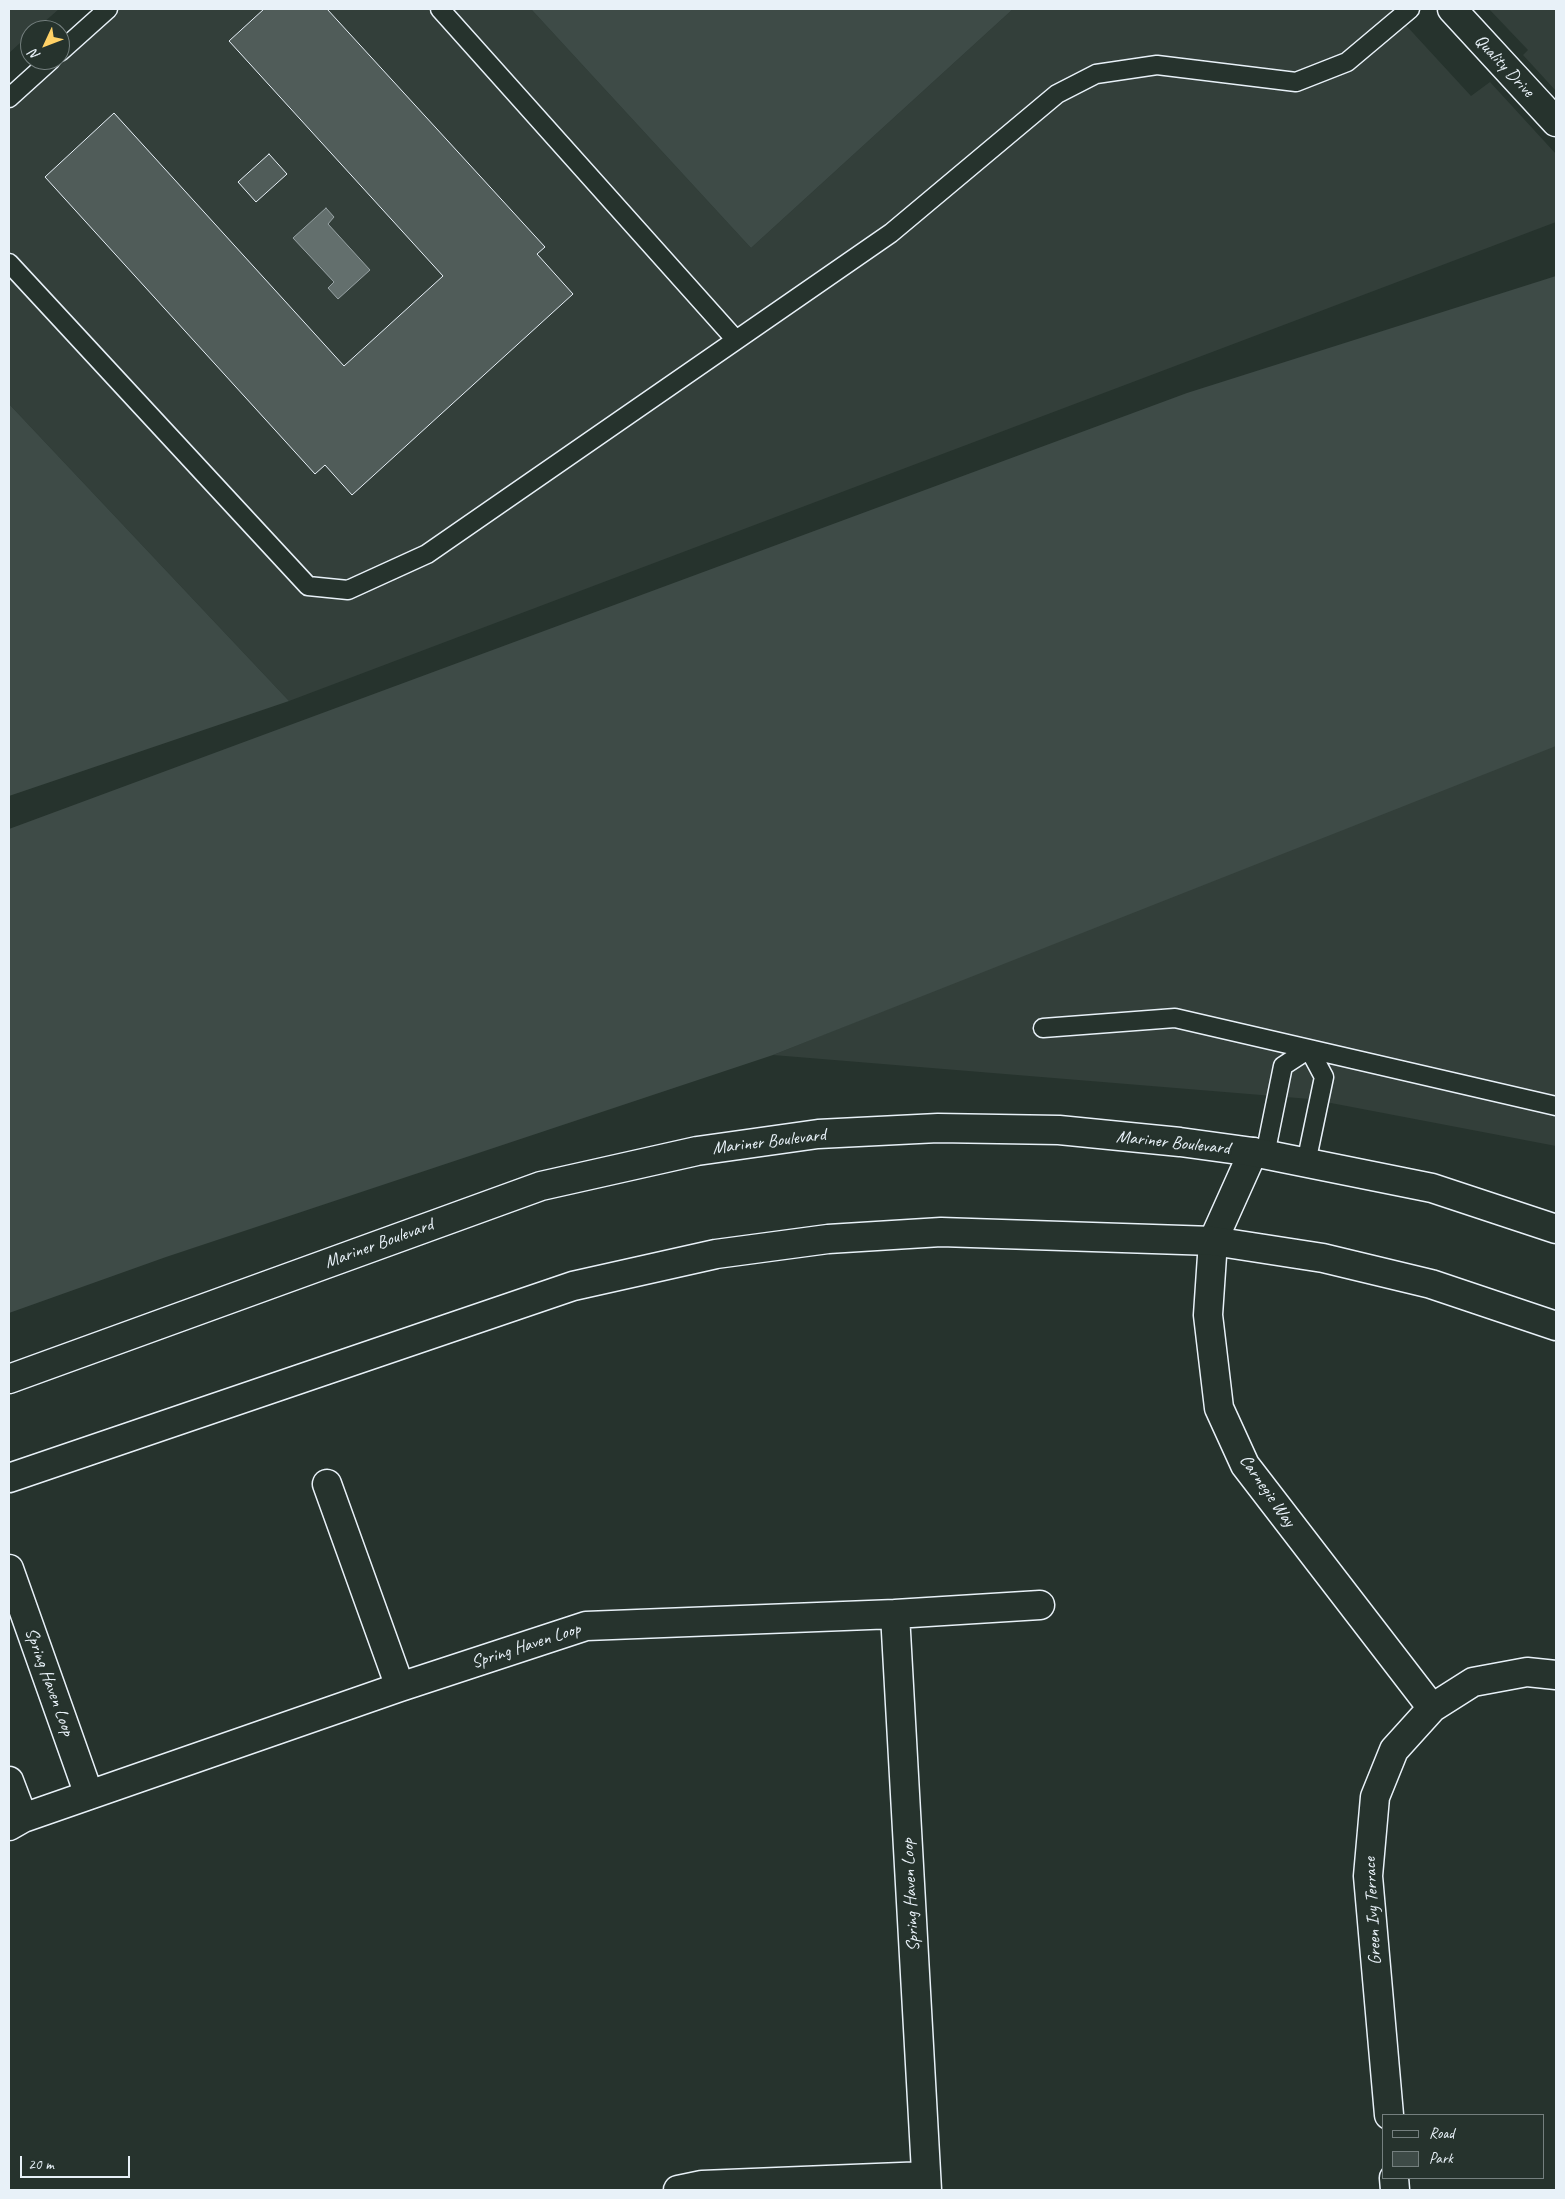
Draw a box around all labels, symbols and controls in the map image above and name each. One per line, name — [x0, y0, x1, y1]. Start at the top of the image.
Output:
north arrow — [20, 20, 70, 70]
street label: Quality Drive — [1469, 30, 1539, 102]
text: N — [25, 46, 44, 64]
street label: Mariner Boulevard — [711, 1124, 827, 1160]
street label: Mariner Boulevard — [1115, 1126, 1231, 1160]
street label: Mariner Boulevard — [322, 1214, 436, 1274]
street label: Carnegie Way — [1234, 1451, 1300, 1531]
street label: Spring Haven Loop — [469, 1618, 583, 1674]
street label: Spring Haven Loop — [19, 1625, 79, 1739]
street label: Spring Haven Loop — [897, 1838, 925, 1952]
street label: Green Ivy Terrace — [1359, 1857, 1387, 1965]
legend — [1382, 2114, 1545, 2179]
text: Road — [1429, 2124, 1454, 2143]
scale bar — [22, 2146, 132, 2178]
text: Park — [1429, 2149, 1453, 2168]
text: 20 m — [28, 2155, 54, 2174]

